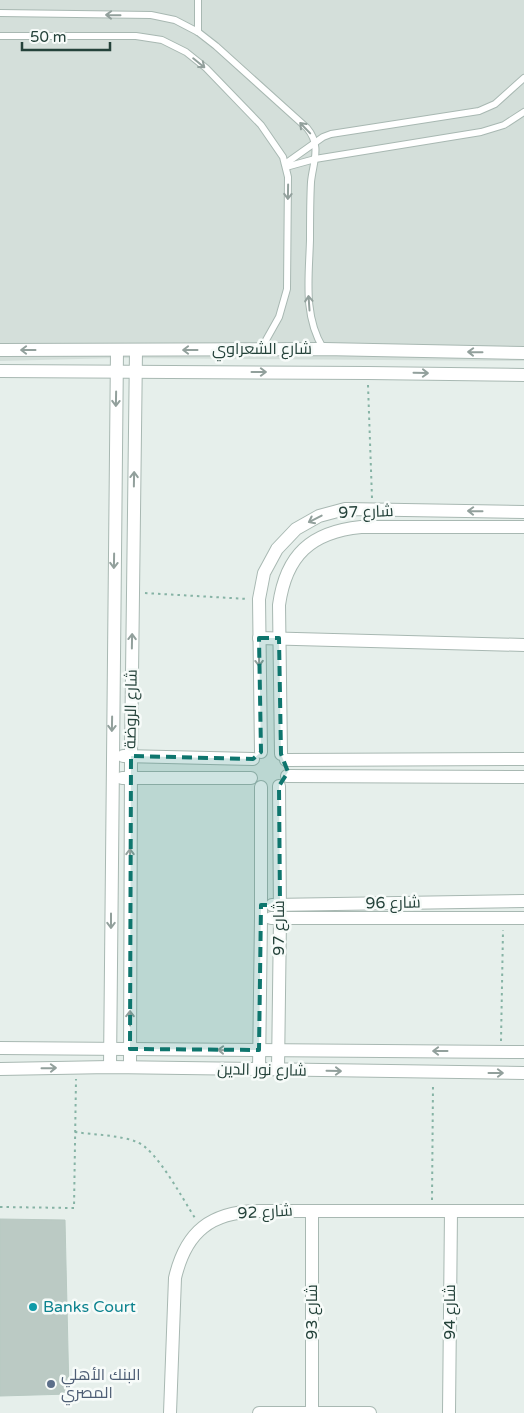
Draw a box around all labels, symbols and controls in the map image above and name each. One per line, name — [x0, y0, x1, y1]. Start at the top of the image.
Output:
one-way arrow — [105, 10, 121, 20]
scale bar — [22, 20, 110, 52]
text: 50 m — [30, 28, 67, 46]
one-way arrow — [192, 57, 205, 68]
one-way arrow — [299, 121, 311, 134]
one-way arrow — [283, 184, 293, 200]
one-way arrow — [305, 296, 314, 312]
street label: شارع الشعراوي — [212, 339, 312, 362]
one-way arrow — [20, 345, 36, 355]
one-way arrow — [183, 345, 199, 355]
one-way arrow — [468, 347, 484, 357]
one-way arrow — [250, 367, 266, 377]
one-way arrow — [412, 368, 429, 378]
one-way arrow — [112, 390, 121, 406]
one-way arrow — [129, 471, 139, 487]
street label: شارع 97 — [338, 501, 394, 524]
one-way arrow — [468, 506, 484, 516]
one-way arrow — [307, 514, 322, 524]
one-way arrow — [110, 553, 119, 569]
one-way arrow — [127, 633, 137, 650]
one-way arrow — [254, 650, 264, 667]
street label: شارع الروضة — [120, 669, 143, 749]
one-way arrow — [108, 715, 117, 731]
one-way arrow — [125, 848, 135, 864]
street label: شارع 96 — [365, 893, 421, 914]
street label: شارع 97 — [269, 900, 290, 956]
one-way arrow — [106, 912, 116, 929]
one-way arrow — [125, 1011, 135, 1027]
one-way arrow — [218, 1045, 234, 1055]
one-way arrow — [433, 1046, 449, 1056]
street label: شارع نور الدين — [217, 1059, 307, 1082]
one-way arrow — [40, 1063, 56, 1073]
one-way arrow — [325, 1066, 341, 1076]
one-way arrow — [488, 1068, 504, 1077]
street label: شارع 92 — [237, 1201, 293, 1224]
street label: شارع 93 — [302, 1284, 323, 1340]
street label: شارع 94 — [440, 1284, 461, 1340]
place label: Banks Court — [43, 1297, 136, 1317]
marker: Banks Court — [27, 1301, 39, 1313]
place label: البنك الأهلي المصري — [61, 1365, 141, 1406]
marker: البنك الأهلي المصري — [45, 1378, 57, 1390]

